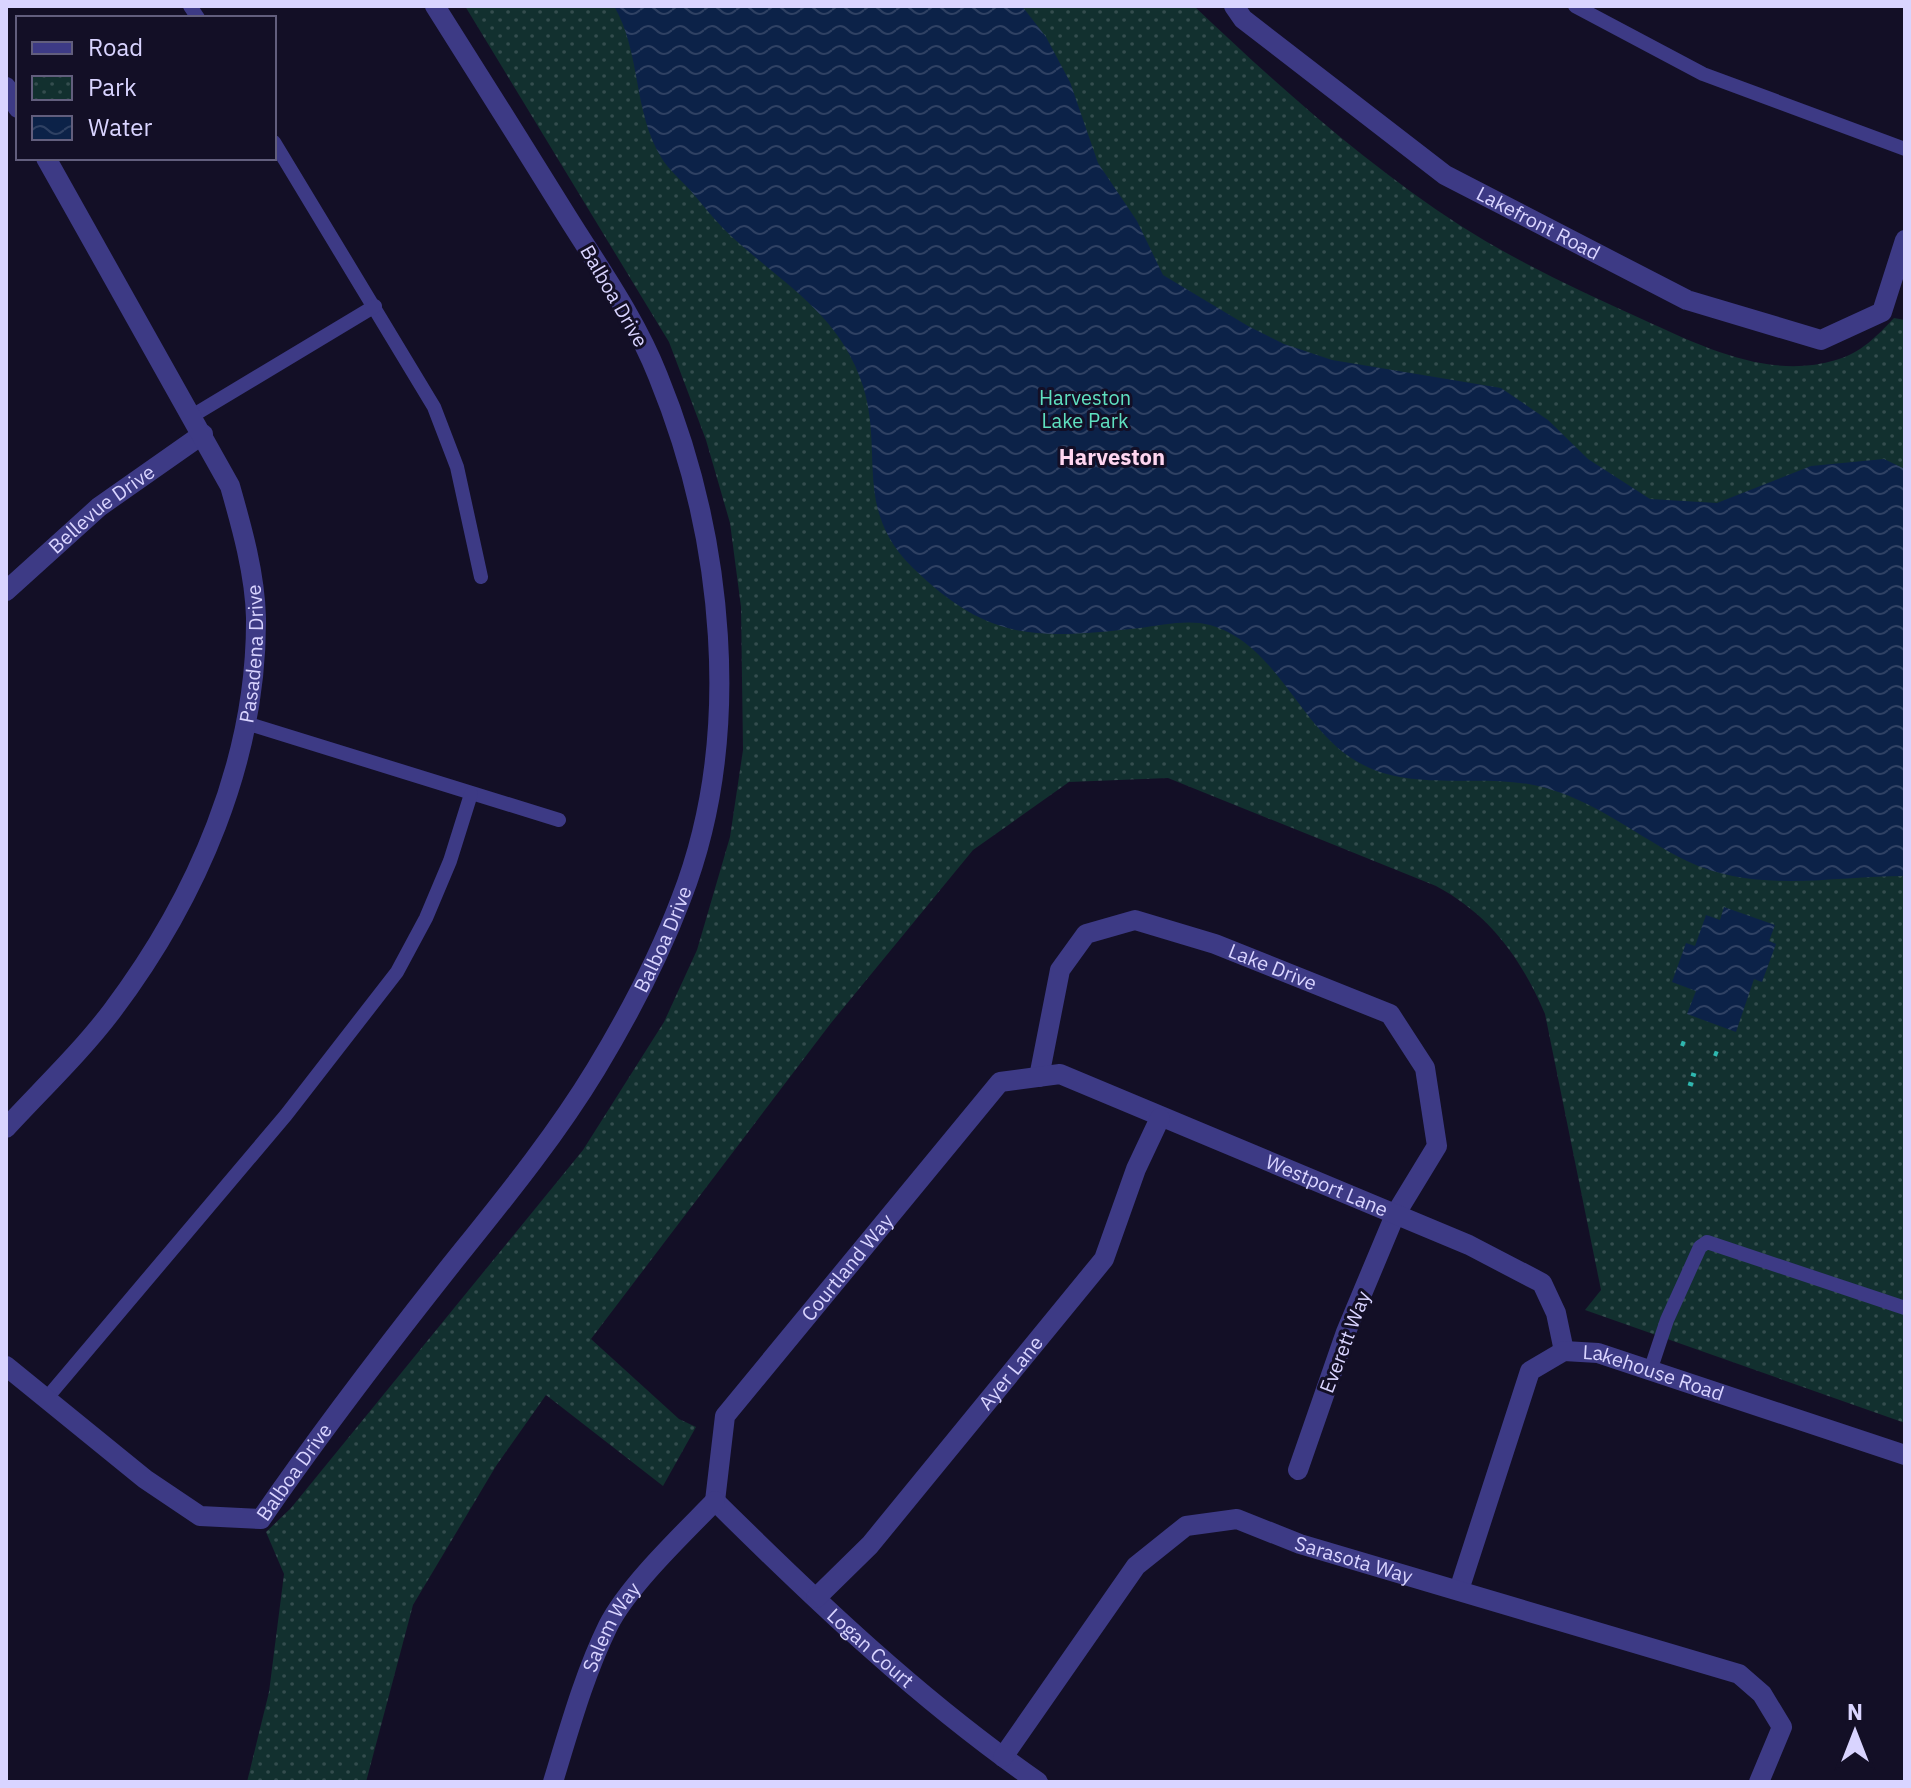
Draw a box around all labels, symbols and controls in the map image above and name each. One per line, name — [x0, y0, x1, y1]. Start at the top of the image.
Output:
legend — [16, 16, 276, 160]
text: Road — [88, 31, 143, 63]
text: Park — [88, 71, 137, 103]
text: Water — [88, 111, 152, 143]
street label: Lakefront Road — [1472, 180, 1605, 266]
street label: Balboa Drive — [574, 240, 655, 352]
park label: Harveston Lake Park — [1039, 384, 1131, 434]
district label: Harveston — [1059, 442, 1165, 471]
street label: Bellevue Drive — [42, 458, 160, 559]
street label: Pasadena Drive — [232, 583, 269, 725]
street label: Balboa Drive — [627, 882, 698, 997]
street label: Lake Drive — [1225, 937, 1321, 996]
street label: Westport Lane — [1262, 1148, 1392, 1223]
street label: Courtland Way — [795, 1208, 899, 1326]
street label: Everett Way — [1313, 1287, 1376, 1397]
street label: Ayer Lane — [972, 1330, 1049, 1415]
street label: Lakehouse Road — [1582, 1338, 1728, 1407]
street label: Balboa Drive — [250, 1417, 338, 1526]
street label: Sarasota Way — [1292, 1529, 1416, 1590]
street label: Salem Way — [576, 1576, 646, 1676]
street label: Logan Court — [821, 1602, 920, 1694]
north arrow — [1815, 1692, 1895, 1772]
text: N — [1847, 1697, 1863, 1726]

